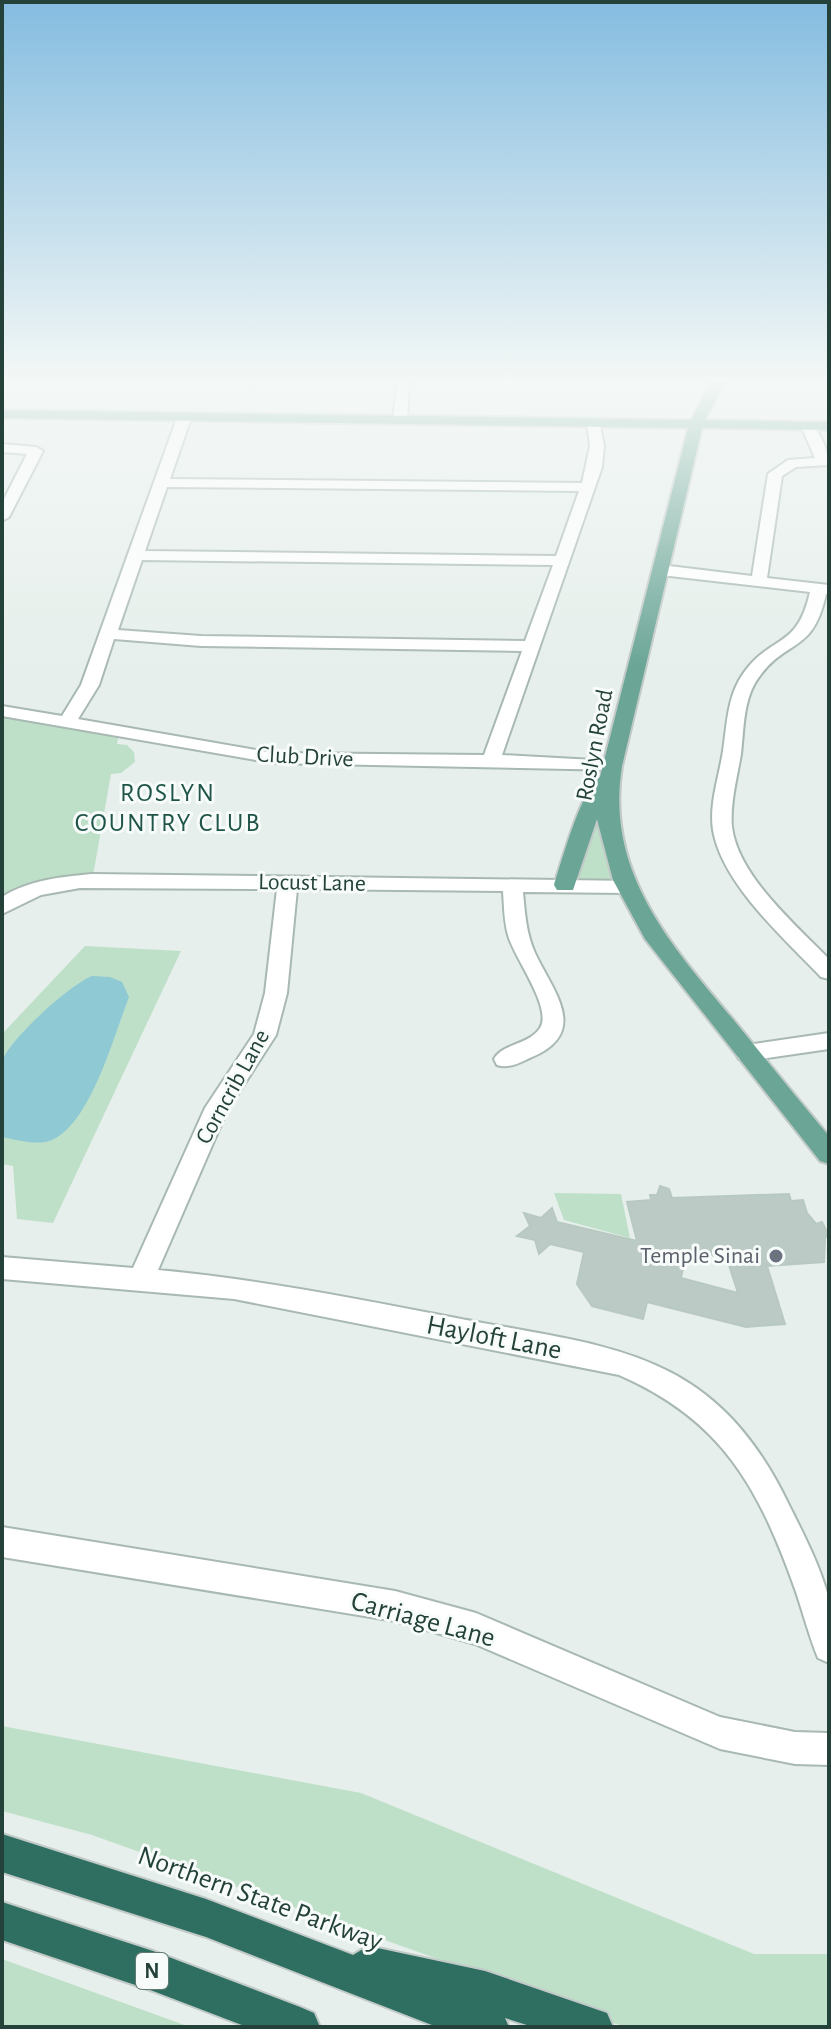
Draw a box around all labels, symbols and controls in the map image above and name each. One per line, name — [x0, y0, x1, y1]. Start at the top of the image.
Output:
street label: Roslyn Road — [572, 687, 618, 803]
street label: Club Drive — [256, 742, 354, 772]
district label: ROSLYN COUNTRY CLUB — [75, 780, 261, 836]
street label: Locust Lane — [258, 870, 366, 896]
street label: Corncrib Lane — [192, 1026, 274, 1148]
place label: Temple Sinai — [640, 1244, 760, 1268]
marker: Temple Sinai — [767, 1247, 785, 1265]
street label: Hayloft Lane — [424, 1311, 564, 1365]
street label: Carriage Lane — [348, 1587, 498, 1653]
street label: Northern State Parkway — [134, 1842, 386, 1956]
road number: N — [136, 1953, 168, 1989]

